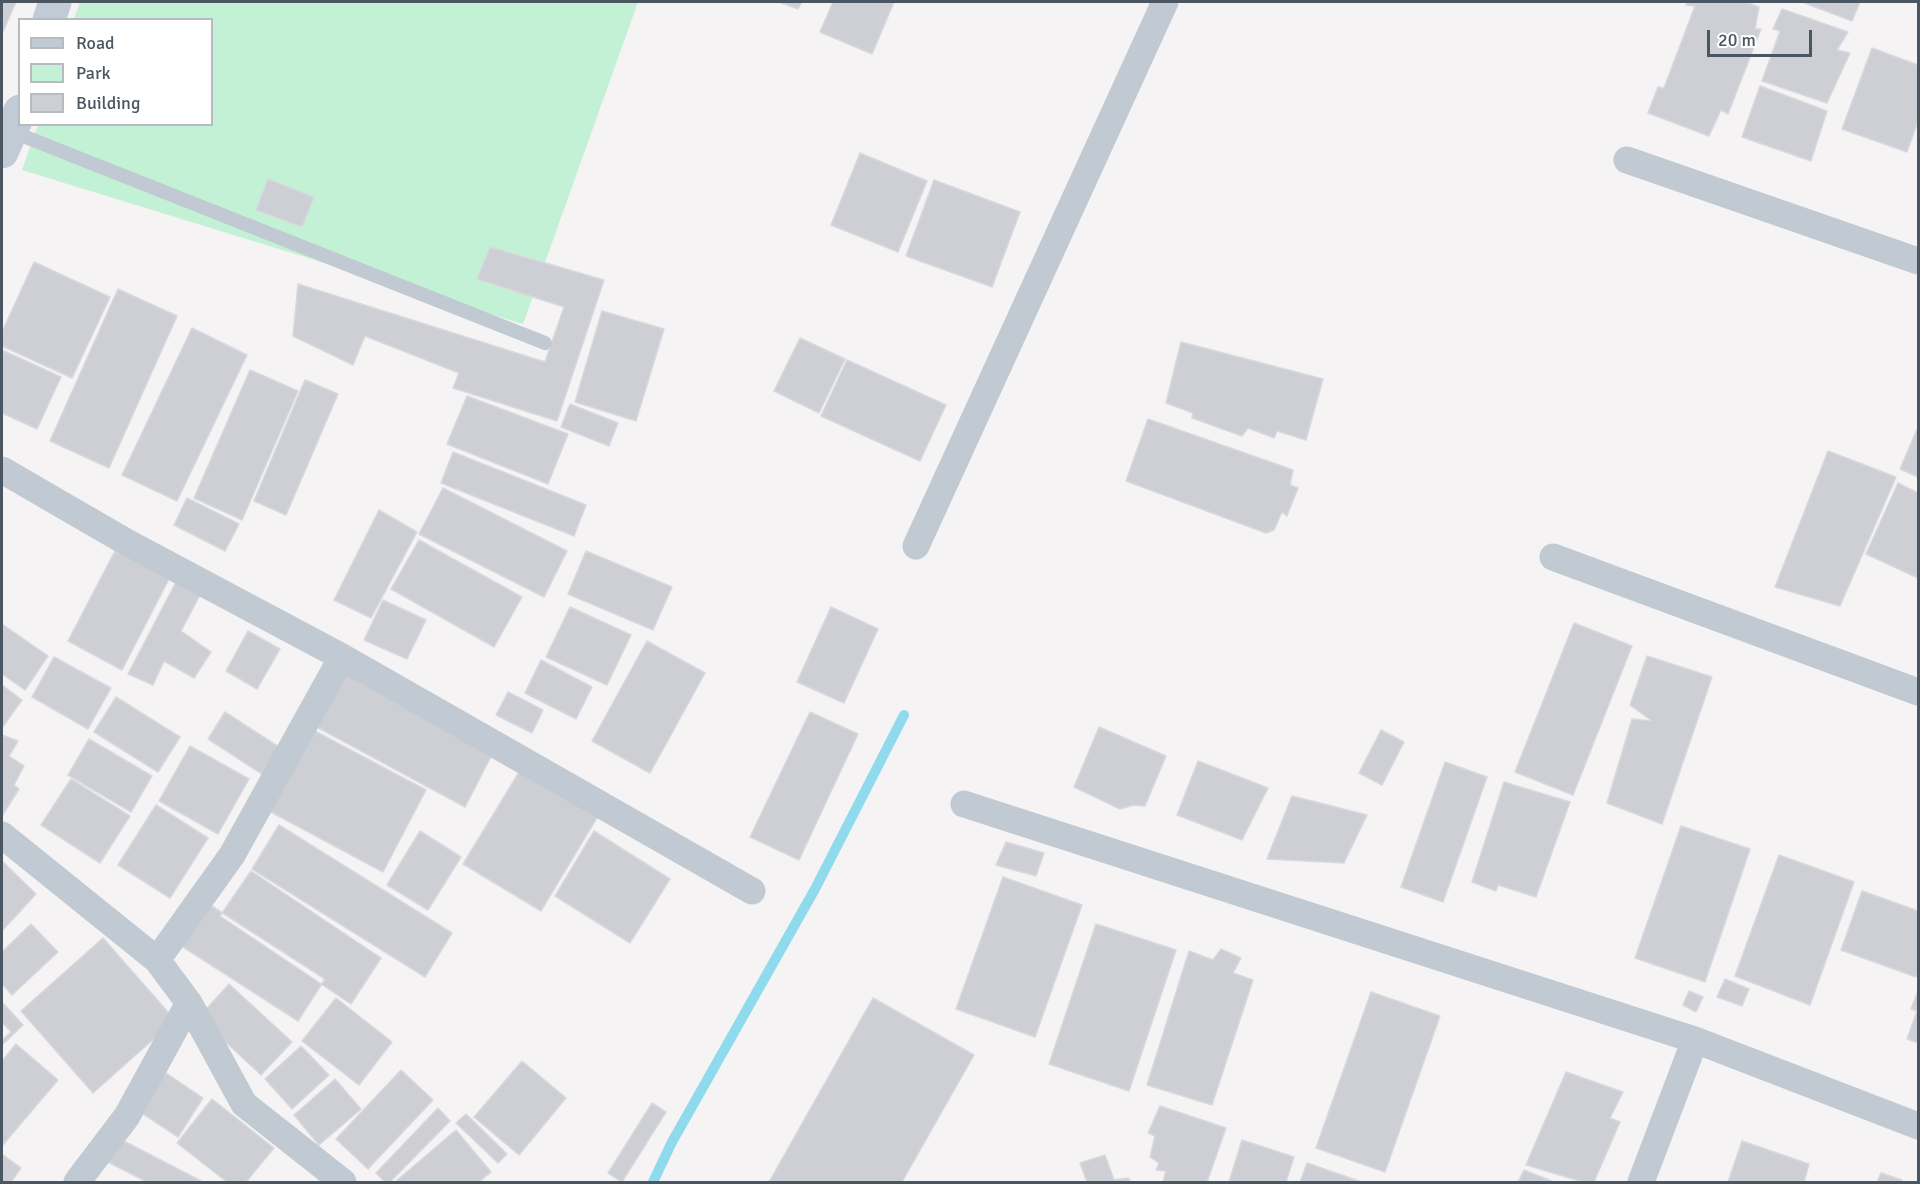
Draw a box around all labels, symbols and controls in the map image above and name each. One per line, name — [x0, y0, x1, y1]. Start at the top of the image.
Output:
legend — [18, 18, 213, 126]
scale bar — [1710, 18, 1815, 56]
text: 20 m — [1718, 29, 1756, 51]
text: Road — [76, 32, 115, 54]
text: Park — [76, 62, 111, 84]
text: Building — [76, 92, 140, 114]

